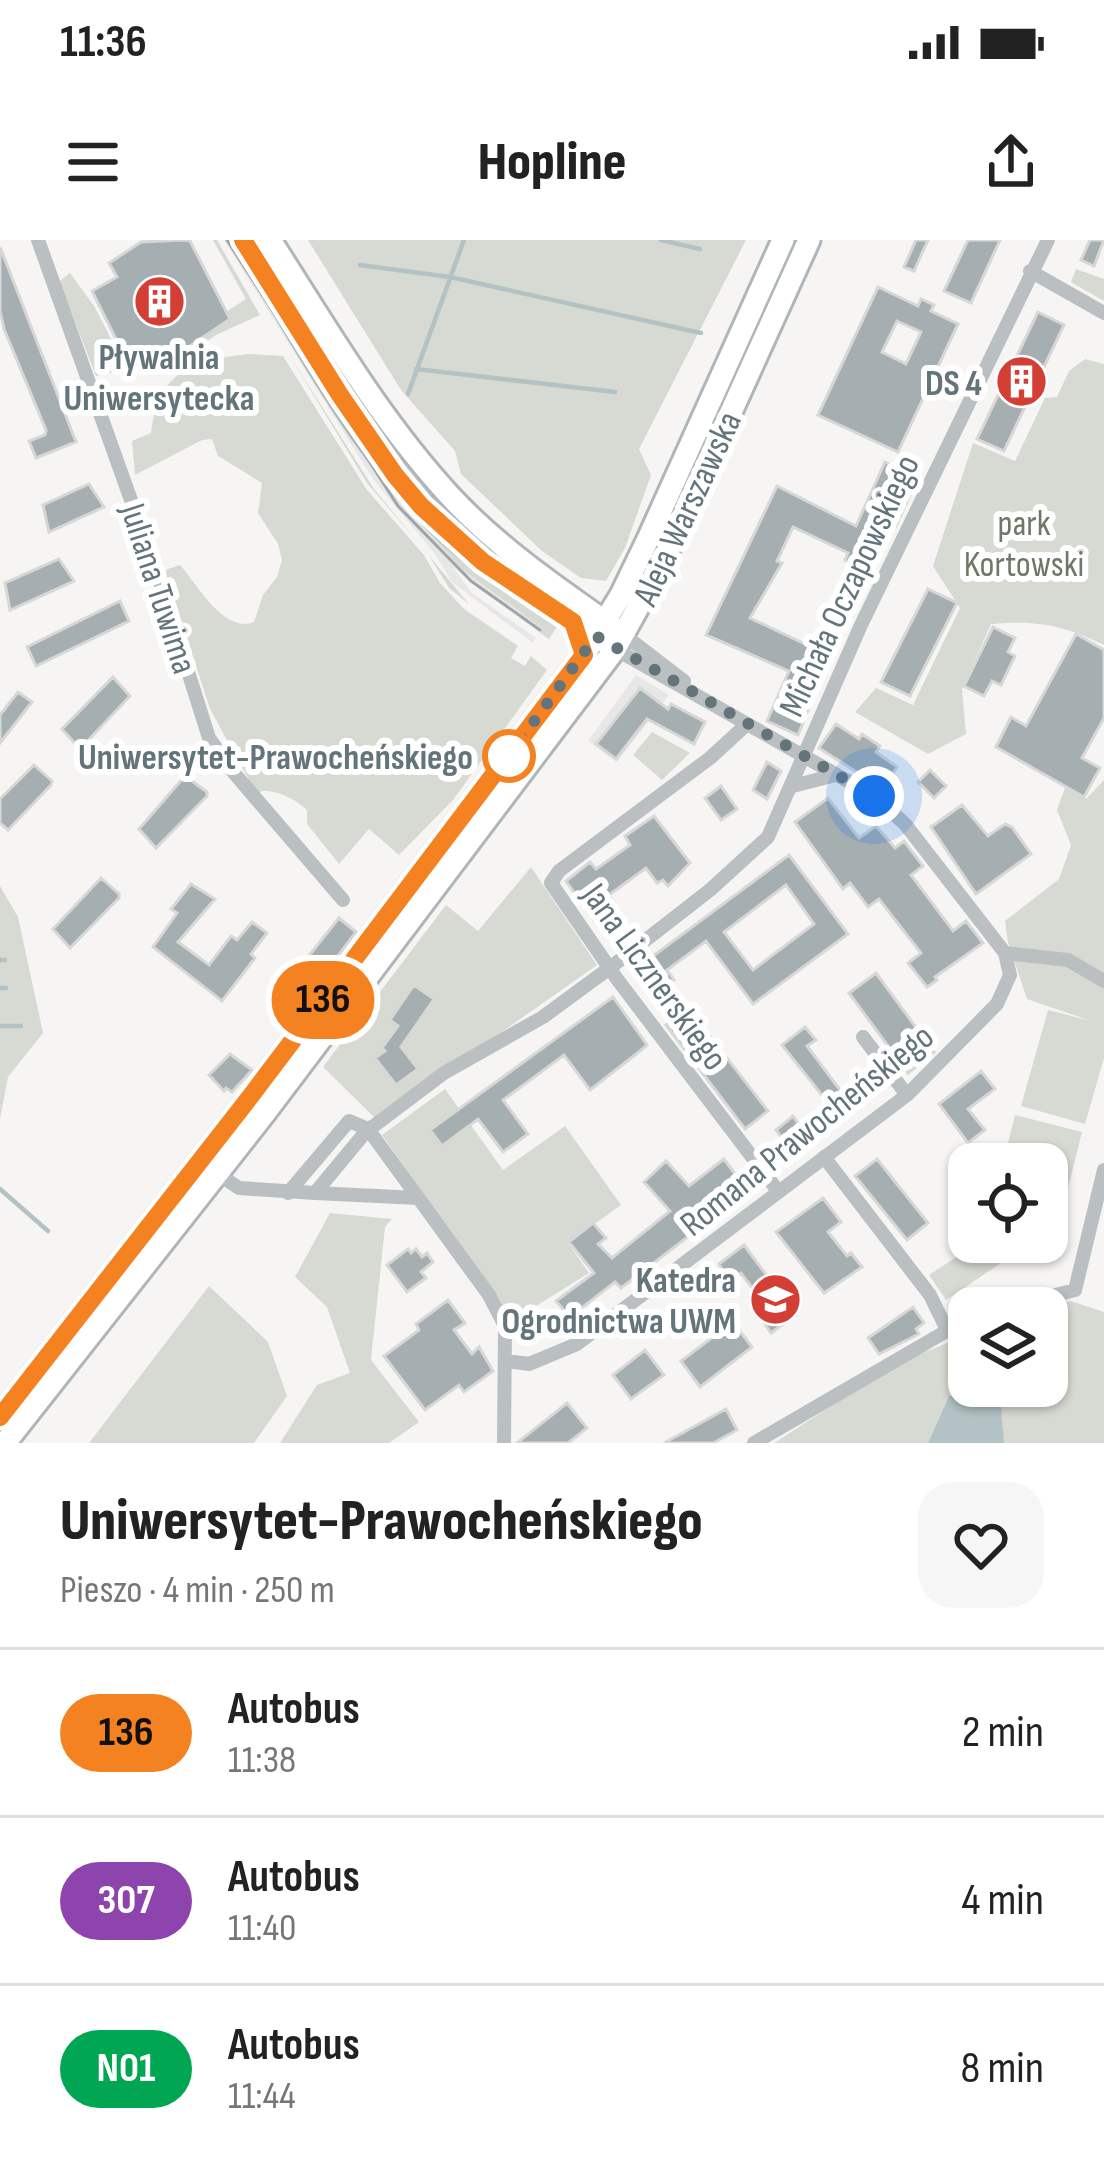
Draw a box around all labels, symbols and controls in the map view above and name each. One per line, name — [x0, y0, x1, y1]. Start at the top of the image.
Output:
text: 11:36 — [60, 15, 147, 70]
icon: menu — [60, 129, 126, 195]
icon: share — [978, 129, 1044, 195]
text: Hopline — [478, 130, 626, 195]
building icon: Pływalnia Uniwersytecka — [131, 273, 187, 329]
place label: Pływalnia Uniwersytecka — [63, 337, 255, 421]
building icon: DS 4 — [993, 354, 1049, 410]
place label: DS 4 — [925, 363, 982, 406]
street label: Aleja Warszawska — [624, 405, 752, 614]
street label: Michała Oczapowskiego — [771, 448, 930, 724]
street label: Juliana Tuwima — [110, 497, 205, 679]
park label: park Kortowski — [964, 503, 1084, 587]
marker: Uniwersytet-Prawocheńskiego — [484, 731, 534, 781]
place label: Uniwersytet-Prawocheńskiego — [78, 737, 473, 780]
your location — [844, 766, 904, 826]
street label: Jana Licznerskiego — [571, 875, 736, 1079]
line badge: 136 — [254, 961, 392, 1039]
text: 136 — [295, 974, 351, 1025]
street label: Romana Prawocheńskiego — [672, 1016, 943, 1246]
map controls — [948, 1143, 1068, 1407]
button: locate — [948, 1143, 1068, 1263]
place label: Katedra Ogrodnictwa UWM — [501, 1260, 736, 1344]
school or university icon: Katedra Ogrodnictwa UWM — [747, 1272, 803, 1328]
button: layers — [948, 1287, 1068, 1407]
button: heart — [918, 1482, 1044, 1608]
text: Uniwersytet-Prawocheńskiego — [60, 1488, 703, 1556]
text: Pieszo · 4 min · 250 m — [60, 1567, 335, 1614]
text: Autobus — [228, 1682, 360, 1737]
text: 2 min — [962, 1705, 1044, 1760]
text: 136 — [98, 1707, 154, 1758]
text: 11:38 — [228, 1737, 296, 1784]
text: Autobus — [228, 1850, 360, 1905]
text: 4 min — [962, 1873, 1044, 1928]
text: 307 — [97, 1875, 155, 1926]
text: 11:40 — [228, 1905, 296, 1952]
text: Autobus — [228, 2018, 360, 2073]
text: 8 min — [961, 2041, 1044, 2096]
text: N01 — [97, 2043, 155, 2094]
text: 11:44 — [228, 2073, 295, 2120]

